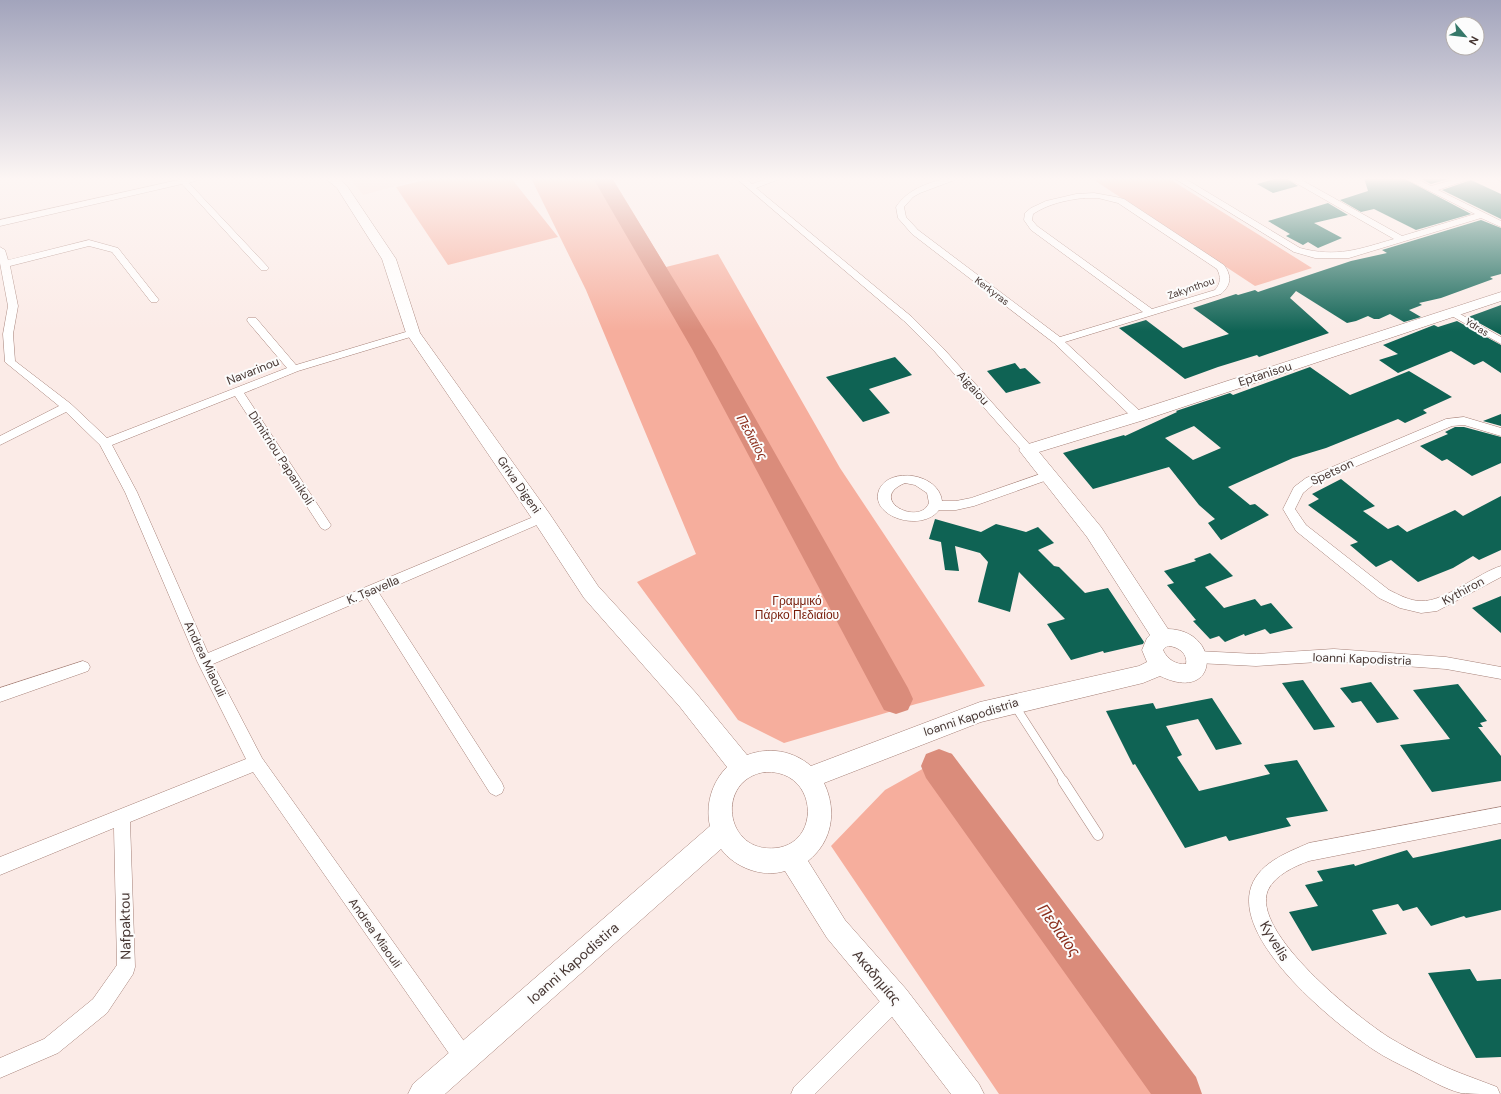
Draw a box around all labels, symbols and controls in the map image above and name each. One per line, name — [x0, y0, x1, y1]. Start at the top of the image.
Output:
north arrow — [1445, 16, 1485, 56]
text: N — [1466, 34, 1482, 48]
street label: Kerkyras — [972, 274, 1012, 308]
street label: Zakynthou — [1166, 274, 1216, 302]
street label: Ydras — [1463, 315, 1491, 339]
street label: Navarinou — [224, 353, 282, 389]
street label: Eptanisou — [1236, 358, 1294, 390]
street label: Aigaiou — [953, 367, 993, 409]
street label: Dimitriou Papanikoli — [245, 408, 318, 508]
water label: Πεδιαίος — [733, 411, 772, 463]
street label: Griva Digeni — [493, 453, 545, 517]
street label: Spetson — [1308, 455, 1356, 489]
street label: K. Tsavella — [344, 572, 402, 608]
street label: Kythiron — [1439, 573, 1487, 609]
park label: Γραμμικό Πάρκο Πεδιαίου — [755, 593, 839, 623]
street label: Andrea Miaouli — [180, 618, 230, 700]
street label: Ioanni Kapodistria — [1312, 649, 1412, 669]
street label: Ioanni Kapodistria — [921, 694, 1021, 740]
street label: Nafpaktou — [115, 892, 135, 960]
street label: Andrea Miaouli — [345, 895, 405, 971]
water label: Πεδιαίος — [1033, 899, 1085, 961]
street label: Ioanni Kapodistira — [524, 918, 622, 1008]
street label: Kyvelis — [1256, 918, 1294, 964]
street label: Ακαδημίας — [849, 946, 905, 1008]

